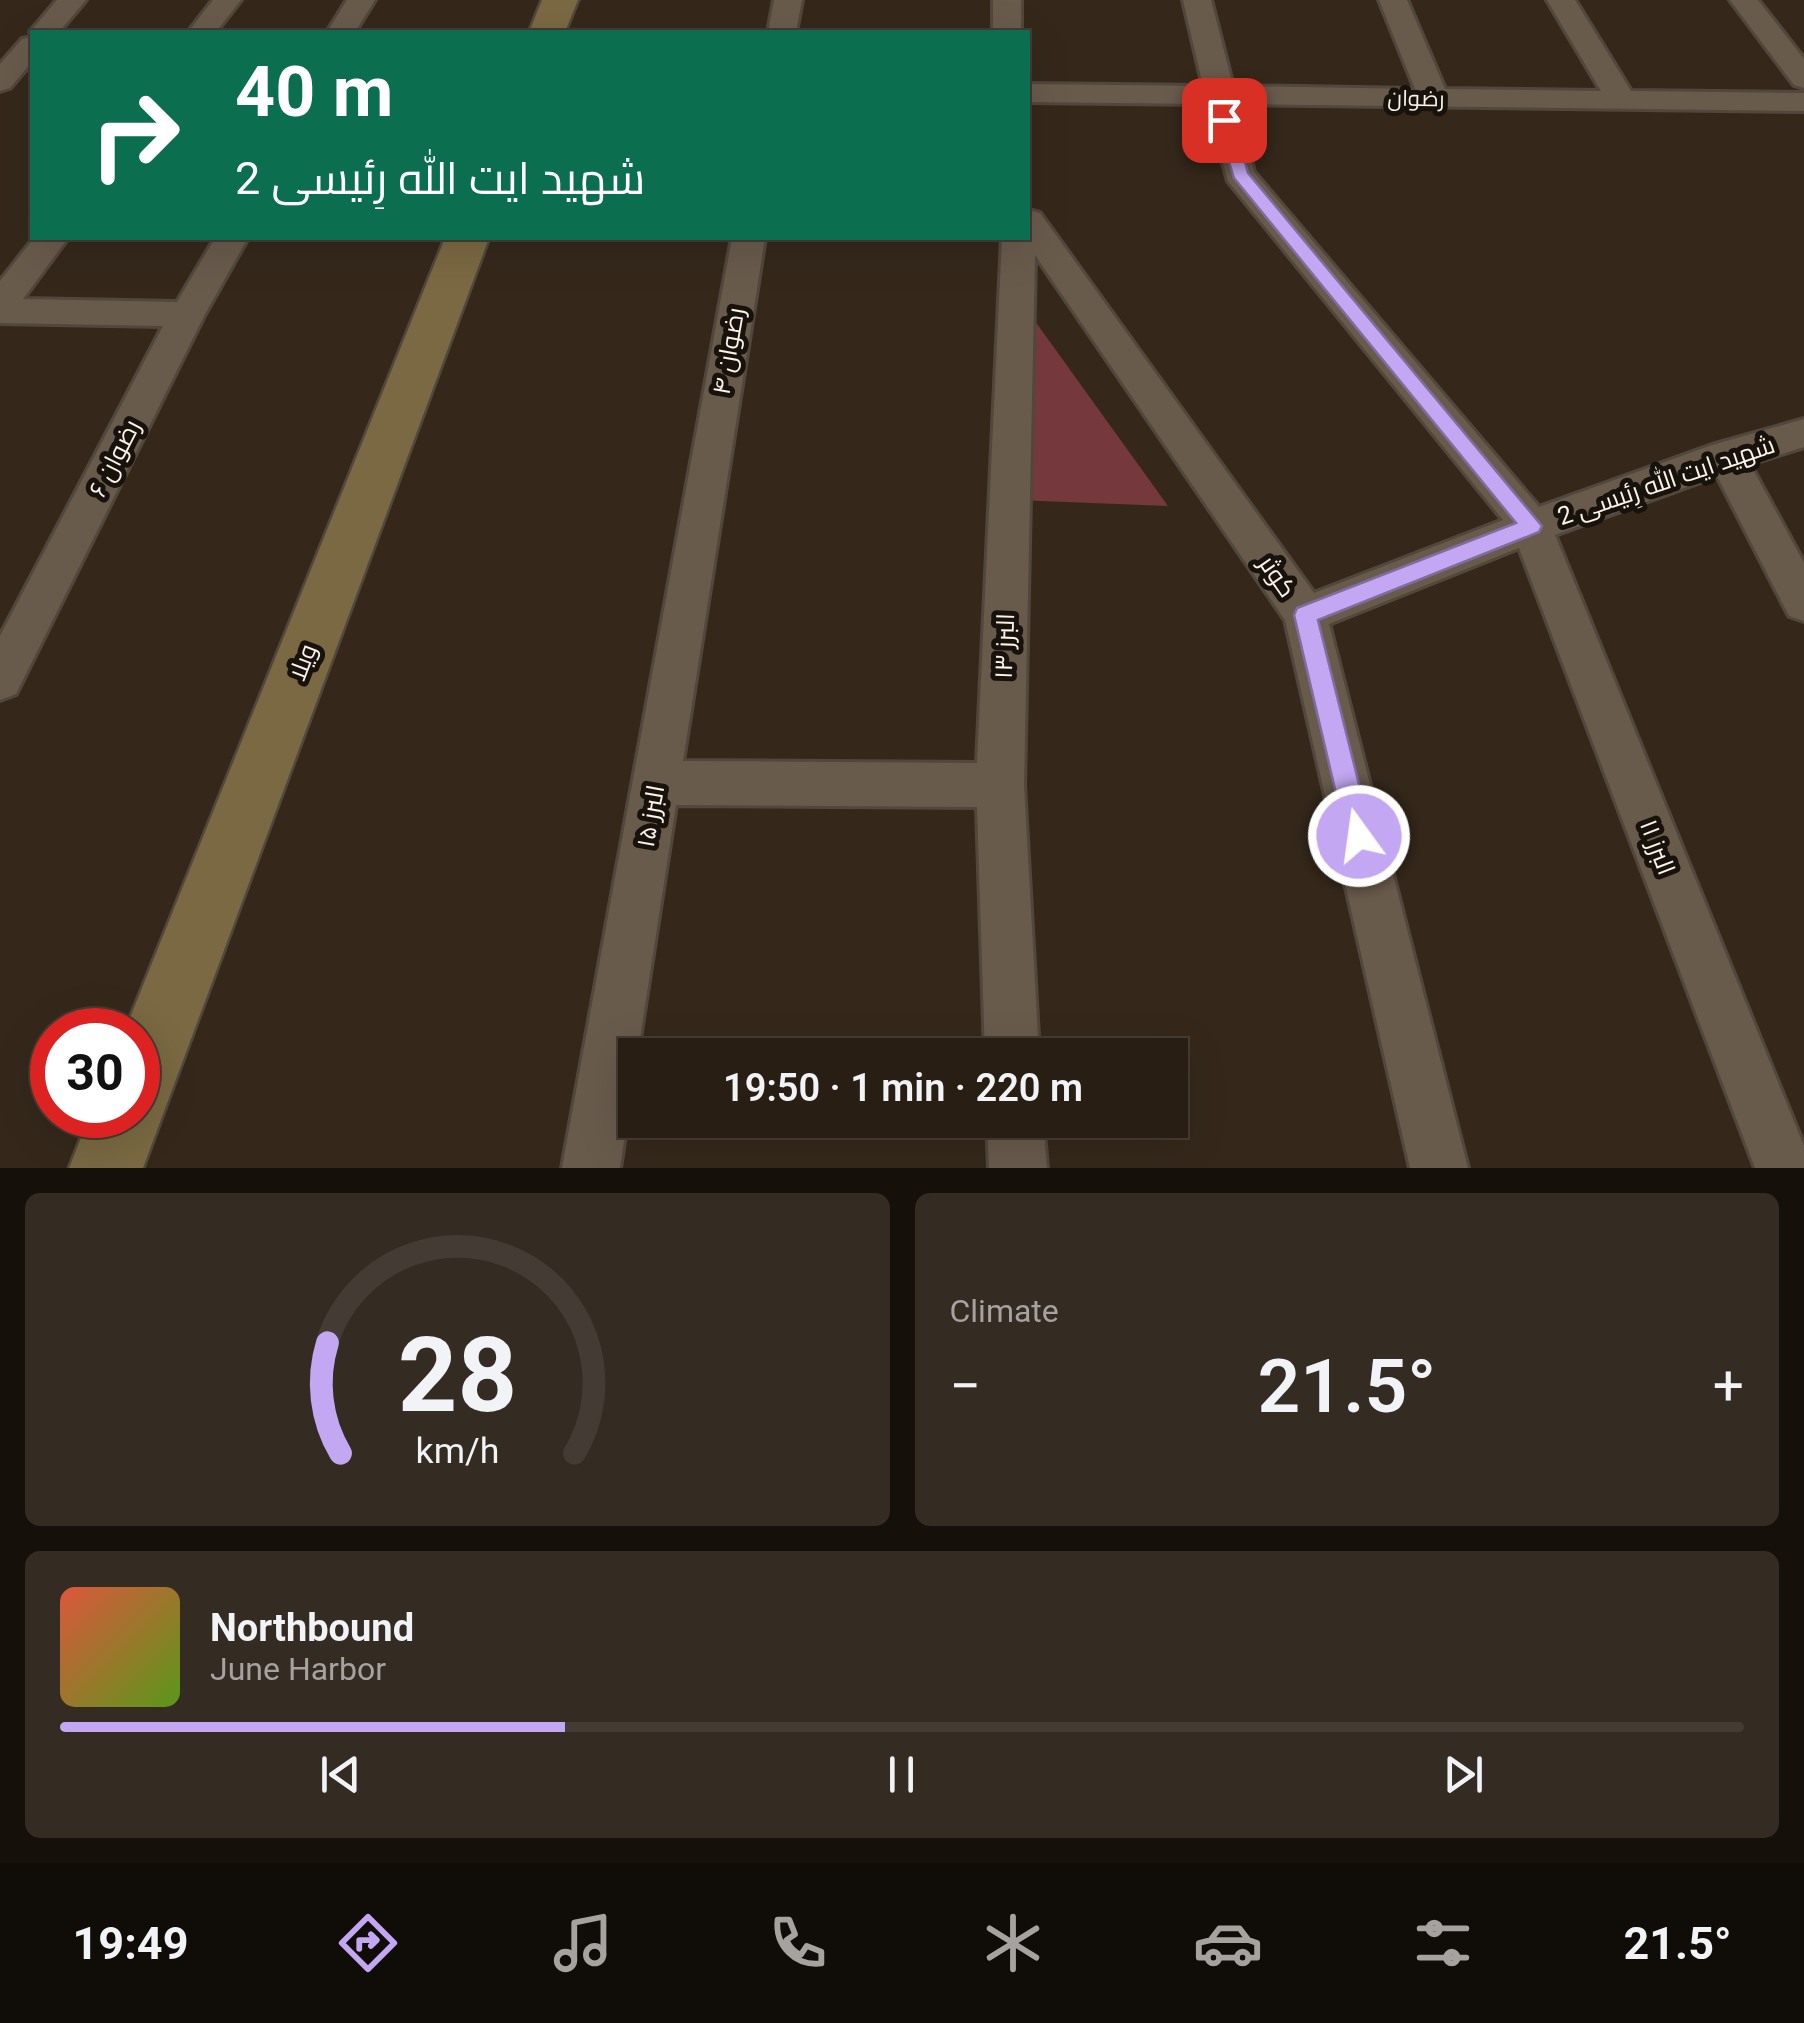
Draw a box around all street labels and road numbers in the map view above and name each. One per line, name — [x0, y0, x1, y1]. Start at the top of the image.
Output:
street label: رضوان — [1387, 86, 1445, 111]
street label: رضوان ۴ — [707, 305, 750, 397]
street label: رضوان ۶ — [83, 415, 146, 502]
street label: شهید ایت الله رِئیسی 2 — [1553, 428, 1779, 534]
street label: کوثر — [1252, 548, 1302, 603]
street label: البرز ۱۳ — [989, 613, 1020, 679]
street label: ویلا — [282, 640, 323, 685]
street label: البرز ۱۵ — [631, 783, 670, 849]
street label: البرز ۱۱ — [1634, 816, 1681, 879]

